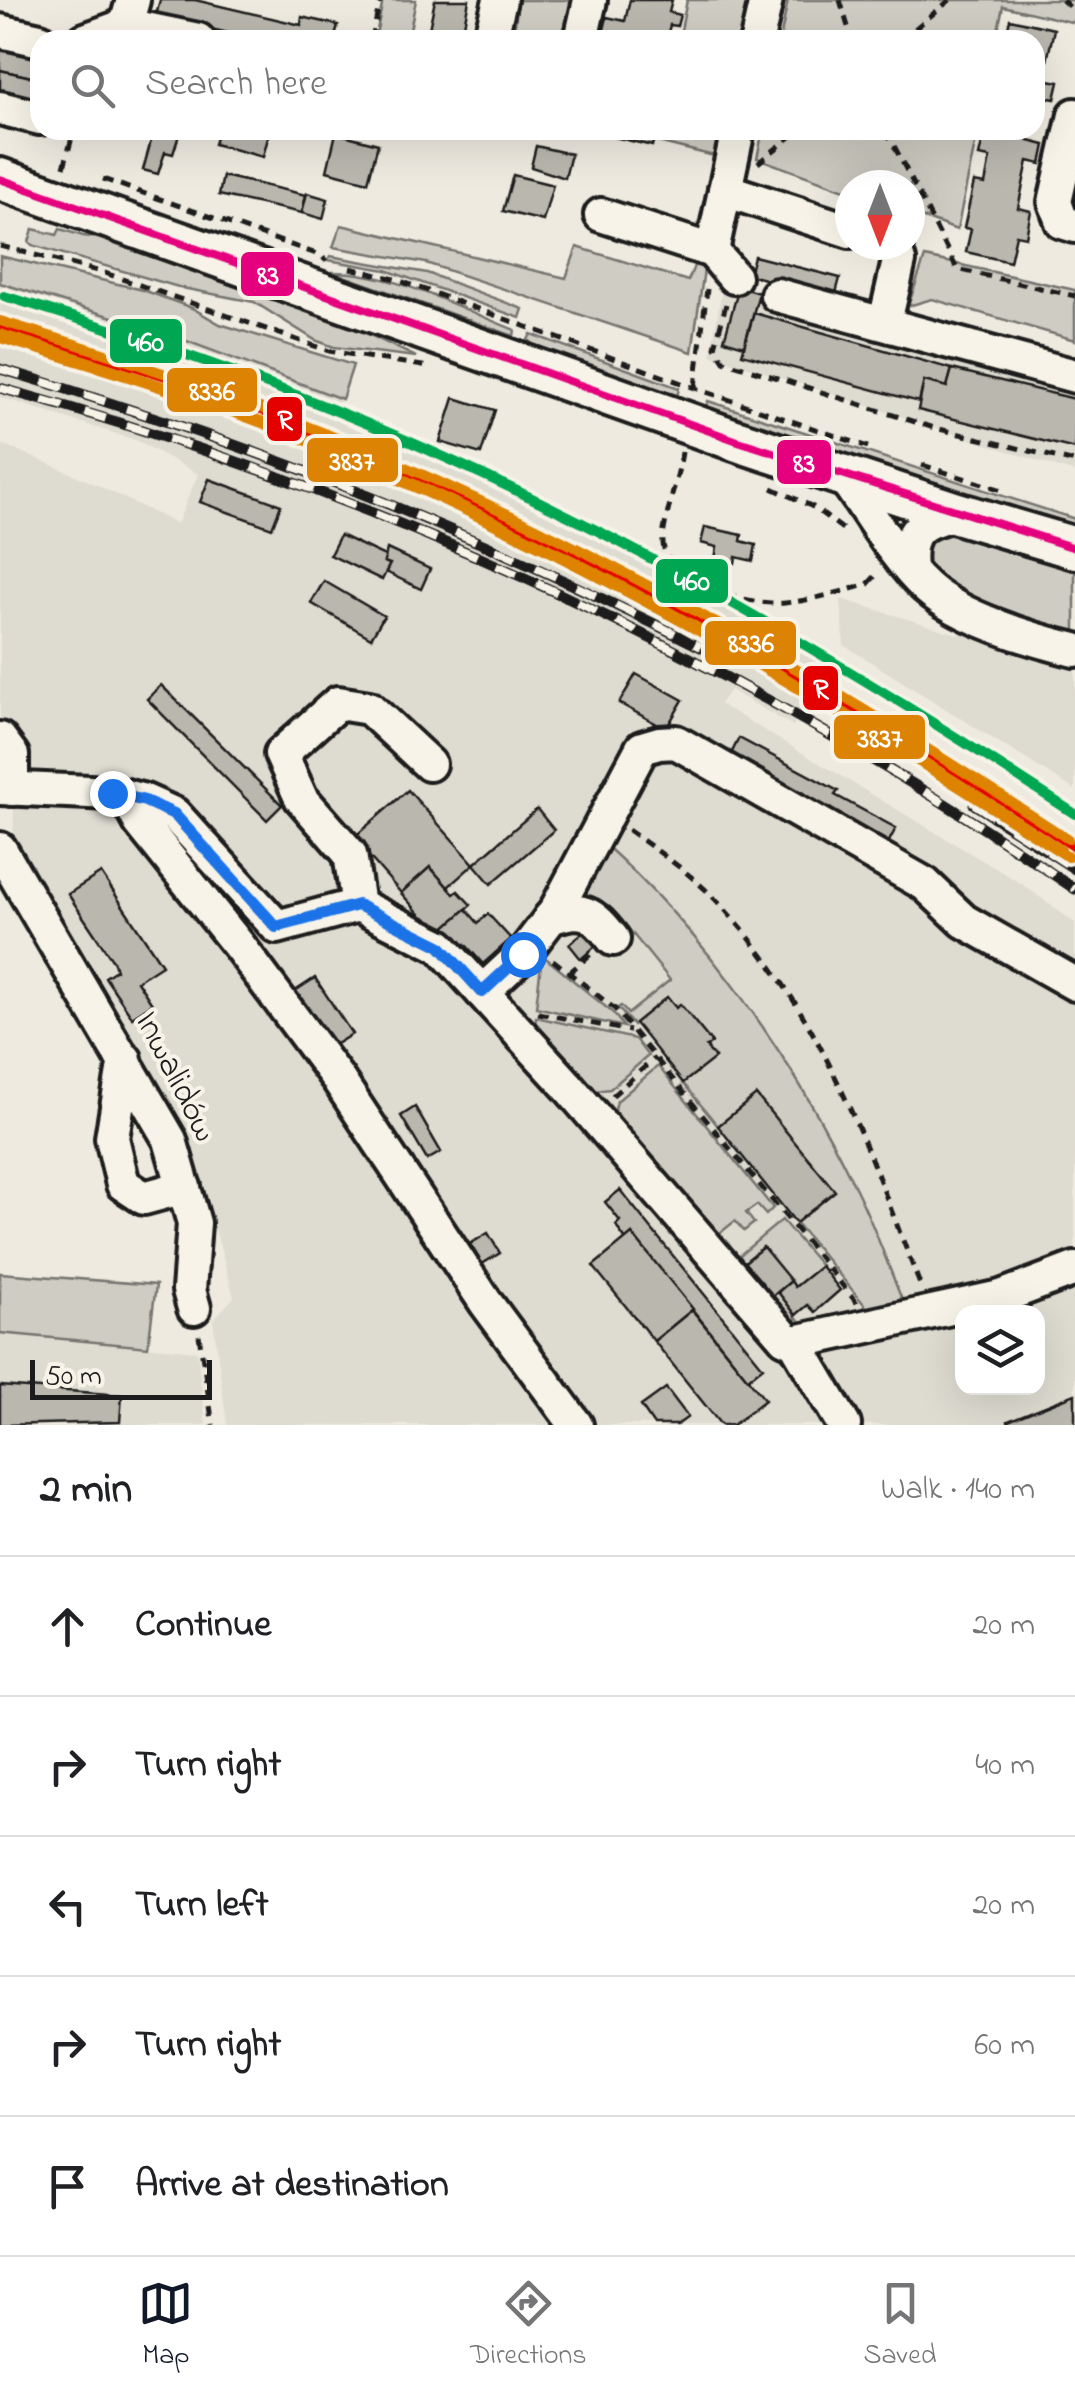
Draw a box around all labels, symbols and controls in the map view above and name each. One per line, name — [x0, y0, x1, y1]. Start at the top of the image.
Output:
search box — [30, 30, 1045, 140]
text: Search here — [145, 57, 327, 113]
icon: search — [65, 58, 120, 113]
north arrow — [835, 170, 925, 260]
line badge: 83 — [239, 250, 296, 298]
text: 83 — [256, 257, 279, 298]
line badge: 460 — [108, 317, 184, 365]
text: 460 — [128, 324, 164, 365]
line badge: 8336 — [165, 366, 259, 414]
text: 8336 — [188, 373, 236, 414]
line badge: R — [265, 395, 304, 443]
text: R — [277, 402, 293, 443]
line badge: 3837 — [305, 436, 400, 484]
line badge: 83 — [775, 438, 833, 486]
text: 3837 — [328, 443, 375, 484]
text: 83 — [792, 445, 815, 486]
line badge: 460 — [654, 557, 730, 605]
text: 460 — [674, 563, 710, 604]
line badge: 8336 — [703, 619, 798, 667]
text: 8336 — [727, 625, 775, 666]
line badge: R — [801, 664, 840, 712]
text: R — [813, 671, 829, 712]
line badge: 3837 — [832, 713, 927, 761]
text: 3837 — [856, 720, 903, 761]
route end — [90, 771, 136, 817]
route start — [501, 932, 547, 978]
street label: Inwalidów — [120, 1003, 230, 1151]
map controls — [955, 1305, 1045, 1395]
button: layers — [955, 1305, 1045, 1395]
scale bar — [30, 1355, 212, 1400]
text: 50 m — [45, 1357, 102, 1398]
text: 2 min — [40, 1460, 132, 1521]
text: Walk · 140 m — [881, 1467, 1035, 1514]
text: Continue — [135, 1598, 271, 1654]
icon: ahead — [40, 1599, 95, 1654]
text: 20 m — [972, 1603, 1035, 1650]
text: Turn right — [135, 1738, 281, 1794]
icon: right — [40, 1739, 95, 1794]
text: 40 m — [975, 1743, 1035, 1790]
text: Turn left — [135, 1878, 268, 1934]
icon: left — [40, 1879, 95, 1934]
text: 20 m — [972, 1883, 1035, 1930]
text: Turn right — [135, 2018, 281, 2074]
icon: right — [40, 2019, 95, 2074]
text: 60 m — [974, 2023, 1035, 2070]
text: Arrive at destination — [135, 2158, 449, 2214]
icon: arrive — [40, 2159, 95, 2214]
tab: Map — [138, 2276, 193, 2377]
tab: Directions — [470, 2276, 587, 2377]
tab: Saved — [864, 2276, 937, 2377]

